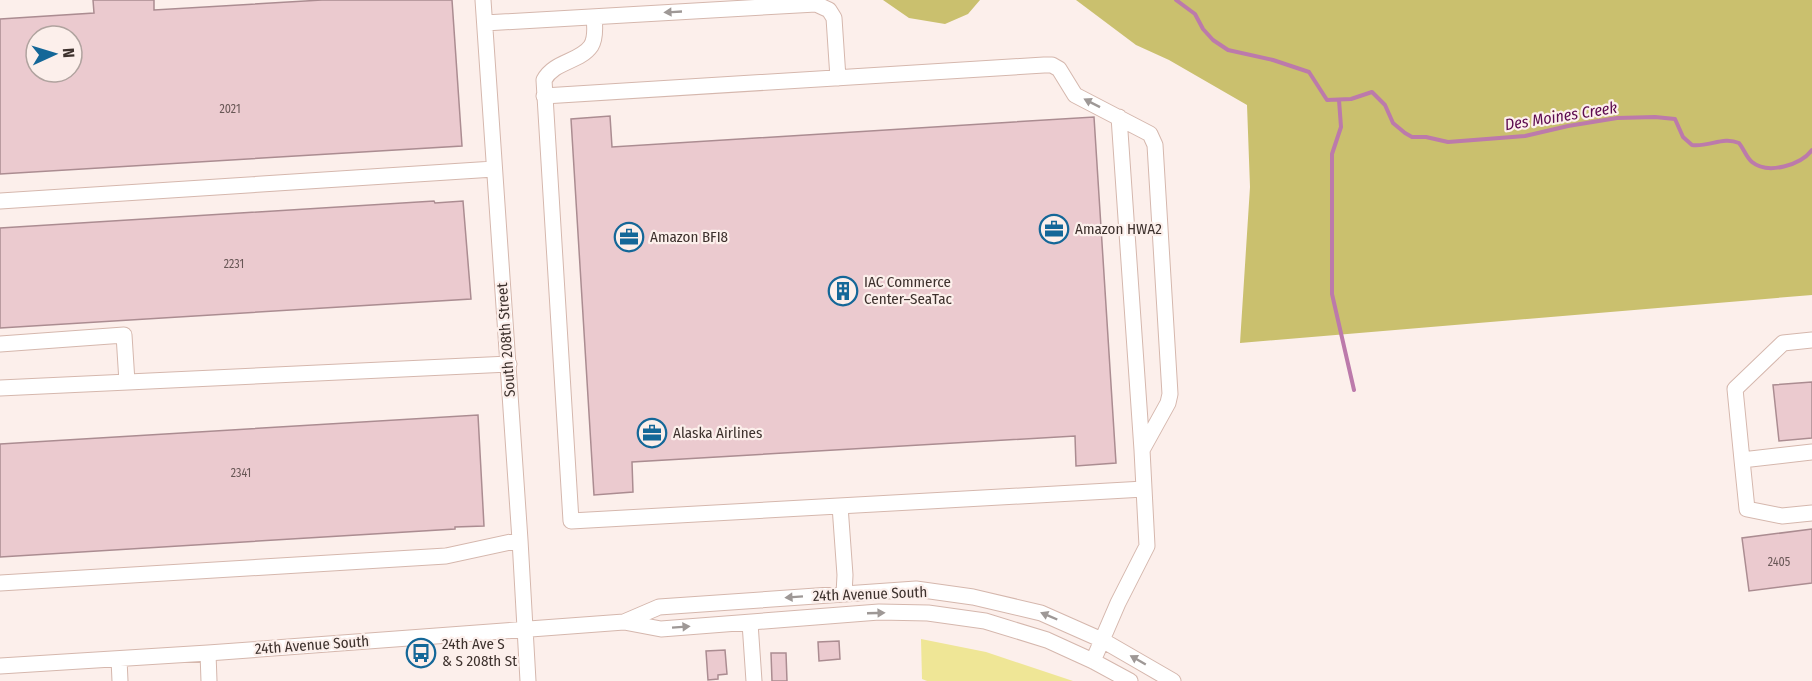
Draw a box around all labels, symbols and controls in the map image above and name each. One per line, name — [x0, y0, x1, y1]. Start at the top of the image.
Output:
one-way arrow — [664, 8, 683, 17]
north arrow — [24, 24, 84, 84]
text: N — [59, 48, 78, 58]
water label: Des Moines Creek — [1503, 98, 1619, 134]
one-way arrow — [1083, 99, 1100, 108]
house number: 2021 — [219, 102, 241, 116]
office icon: Amazon HWA2 — [1038, 213, 1070, 245]
place label: Amazon HWA2 — [1075, 220, 1162, 238]
office icon: Amazon BFI8 — [613, 221, 645, 253]
place label: Amazon BFI8 — [650, 228, 728, 246]
house number: 2231 — [224, 257, 244, 271]
place label: IAC Commerce Center–SeaTac — [864, 273, 953, 308]
building icon: IAC Commerce Center–SeaTac — [827, 275, 859, 307]
street label: South 208th Street — [493, 282, 519, 398]
office icon: Alaska Airlines — [636, 417, 668, 449]
place label: Alaska Airlines — [673, 424, 762, 442]
house number: 2341 — [231, 466, 251, 480]
house number: 2405 — [1768, 555, 1791, 569]
street label: 24th Avenue South — [812, 583, 928, 605]
one-way arrow — [785, 593, 804, 602]
one-way arrow — [866, 608, 885, 617]
one-way arrow — [1040, 611, 1058, 620]
one-way arrow — [672, 623, 691, 632]
street label: 24th Avenue South — [254, 632, 370, 658]
place label: 24th Ave S & S 208th St — [442, 635, 517, 670]
bus stop icon: 24th Ave S & S 208th St — [405, 637, 437, 669]
one-way arrow — [1130, 655, 1146, 666]

